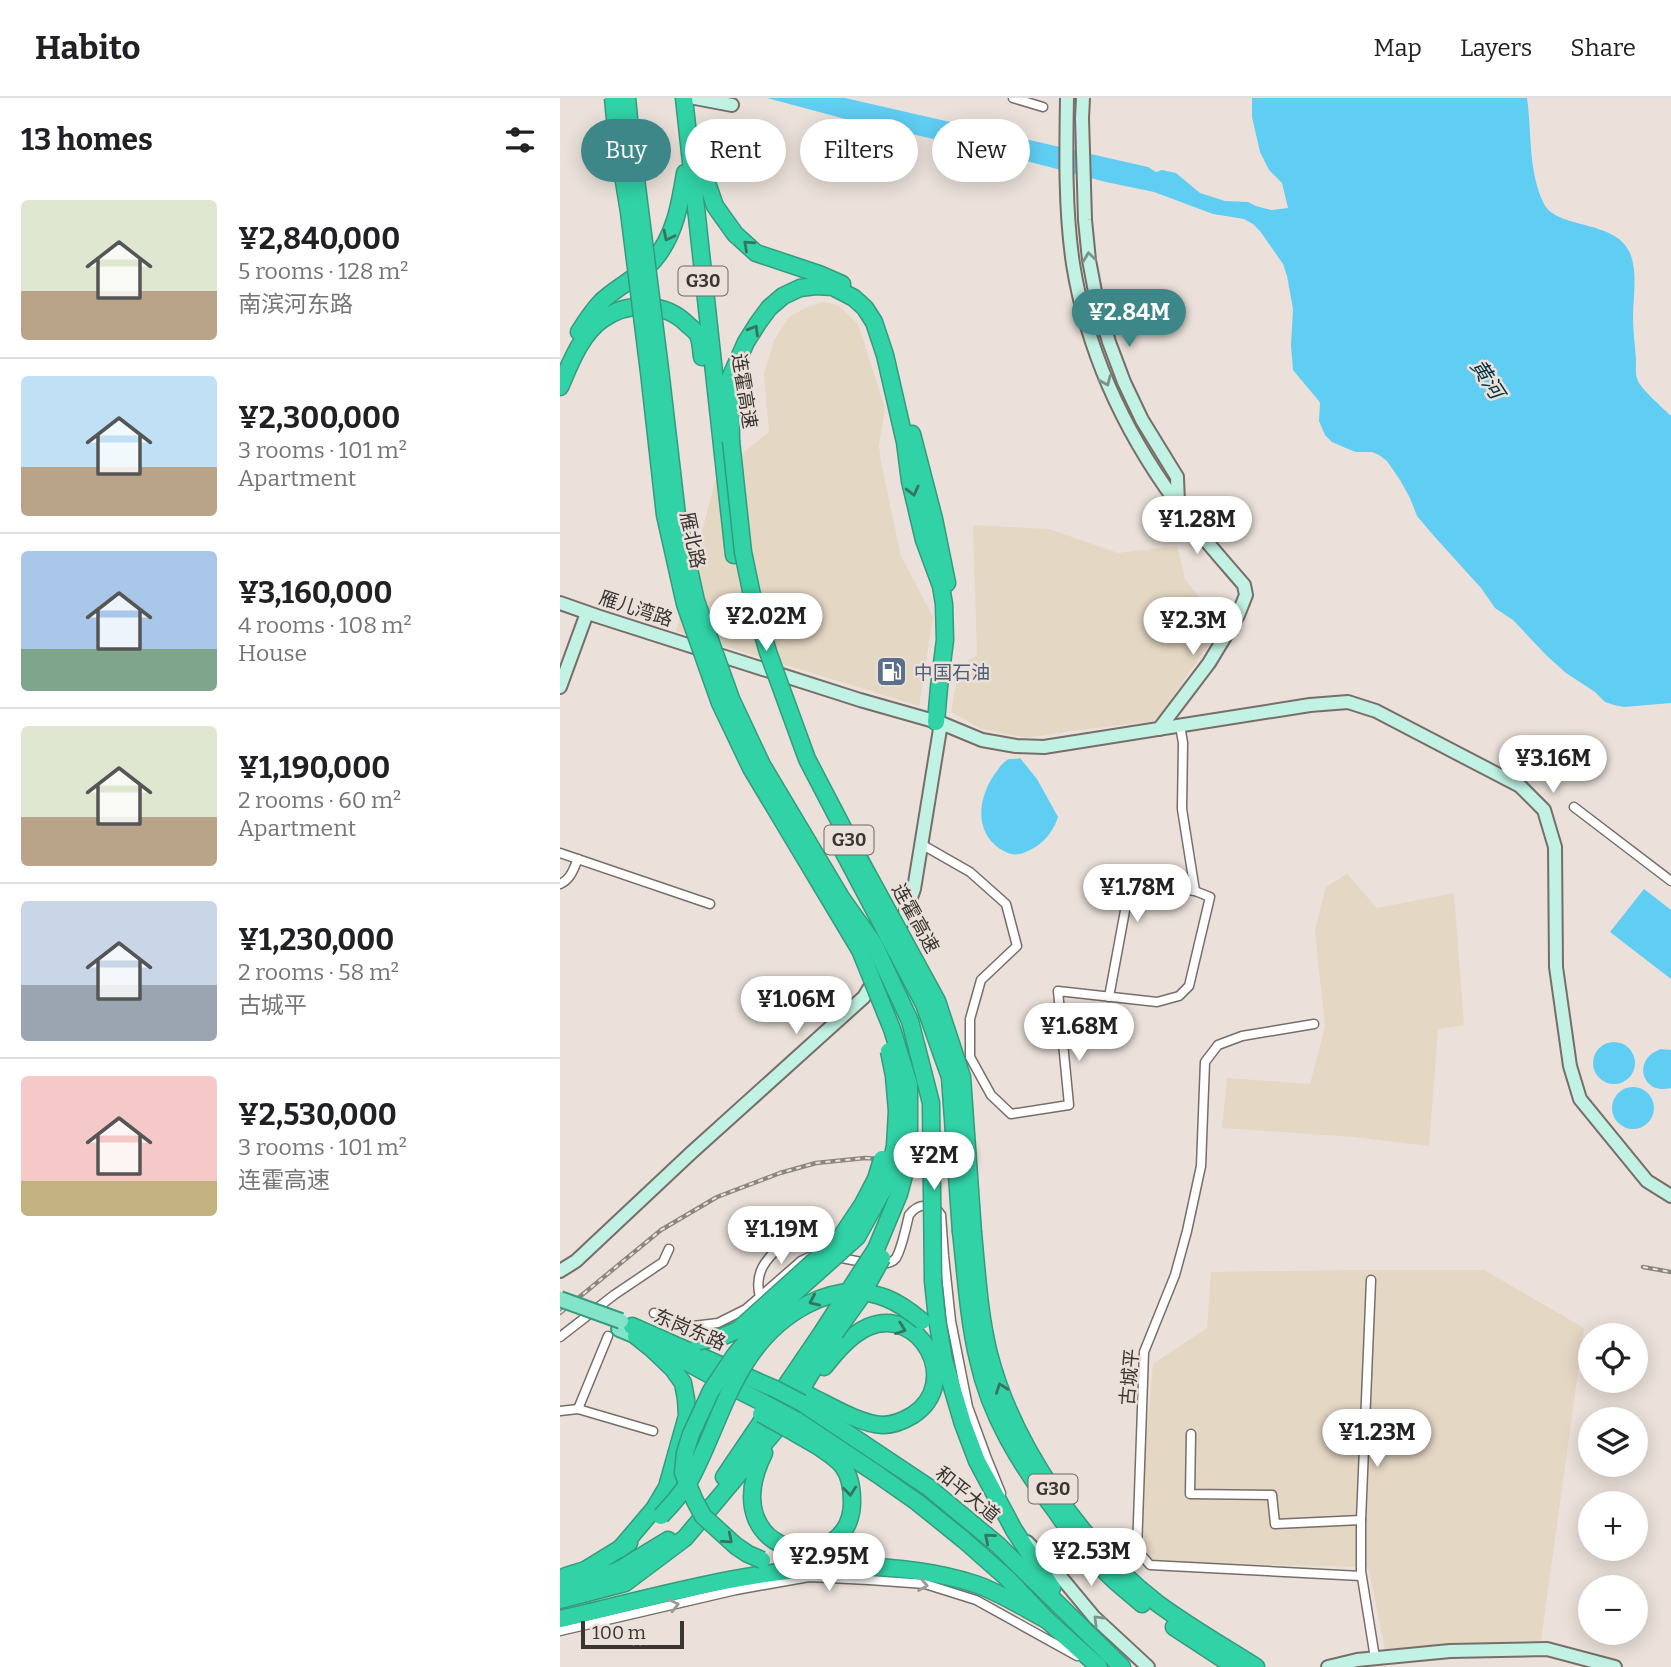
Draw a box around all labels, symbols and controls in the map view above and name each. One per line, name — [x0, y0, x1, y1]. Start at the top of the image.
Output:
text: Habito — [35, 28, 141, 68]
text: Map — [1374, 34, 1422, 62]
text: Layers — [1460, 34, 1532, 62]
text: Share — [1570, 34, 1636, 62]
chip: Buy — [581, 119, 671, 182]
chip: Rent — [685, 119, 786, 182]
chip: Filters — [800, 119, 918, 182]
chip: New — [932, 119, 1030, 182]
icon: filters — [501, 121, 539, 159]
text: 13 homes — [21, 122, 153, 158]
text: ¥2,840,000 — [238, 221, 400, 257]
icon: home — [77, 228, 161, 312]
one-way arrow — [662, 229, 676, 241]
one-way arrow — [743, 241, 756, 253]
one-way arrow — [1082, 251, 1097, 263]
text: 5 rooms · 128 m² — [238, 257, 408, 285]
road number: G30 — [678, 266, 728, 296]
pin: ¥2.84M — [1072, 289, 1186, 349]
text: 南滨河东路 — [238, 290, 353, 318]
text: ¥2.84M — [1088, 298, 1170, 326]
one-way arrow — [745, 324, 758, 337]
street label: 连霍高速 — [727, 352, 762, 430]
water label: 黄河 — [1465, 354, 1512, 407]
one-way arrow — [1098, 374, 1112, 386]
text: ¥2,300,000 — [238, 400, 400, 436]
icon: home — [77, 404, 161, 488]
text: 3 rooms · 101 m² — [238, 436, 407, 464]
text: Apartment — [238, 464, 356, 492]
one-way arrow — [905, 484, 919, 496]
pin: ¥1.28M — [1140, 496, 1254, 556]
text: ¥1.28M — [1158, 505, 1236, 533]
street label: 雁北路 — [675, 510, 710, 570]
text: ¥3,160,000 — [238, 575, 393, 611]
icon: home — [77, 579, 161, 663]
street label: 雁儿湾路 — [596, 586, 676, 631]
pin: ¥2.02M — [709, 594, 823, 653]
pin: ¥2.3M — [1144, 598, 1242, 657]
text: ¥2.02M — [726, 602, 806, 630]
text: ¥2.3M — [1159, 606, 1227, 634]
text: 4 rooms · 108 m² — [238, 611, 412, 639]
text: House — [238, 639, 307, 667]
fuel station icon: 中国石油 — [874, 655, 908, 689]
place label: 中国石油 — [914, 661, 990, 684]
pin: ¥3.16M — [1496, 736, 1610, 795]
text: ¥3.16M — [1515, 744, 1591, 772]
text: ¥1,190,000 — [238, 750, 390, 786]
icon: home — [77, 754, 161, 838]
text: 2 rooms · 60 m² — [238, 786, 401, 814]
text: Apartment — [238, 814, 356, 842]
road number: G30 — [824, 826, 874, 854]
pin: ¥1.78M — [1080, 864, 1194, 924]
text: ¥1.78M — [1099, 873, 1175, 901]
street label: 连霍高速 — [887, 879, 944, 957]
text: ¥1,230,000 — [238, 922, 394, 958]
icon: home — [77, 929, 161, 1013]
text: 2 rooms · 58 m² — [238, 958, 399, 986]
pin: ¥1.06M — [739, 976, 853, 1036]
text: ¥1.06M — [757, 985, 835, 1013]
text: 古城平 — [238, 991, 307, 1019]
pin: ¥1.68M — [1022, 1004, 1136, 1063]
text: ¥1.68M — [1040, 1012, 1118, 1040]
text: ¥2,530,000 — [238, 1097, 397, 1133]
icon: home — [77, 1104, 161, 1188]
pin: ¥2M — [900, 1132, 968, 1192]
text: 3 rooms · 101 m² — [238, 1133, 407, 1161]
text: ¥2M — [909, 1141, 959, 1169]
text: 连霍高速 — [238, 1166, 330, 1194]
pin: ¥1.19M — [724, 1206, 838, 1266]
text: ¥1.19M — [744, 1215, 818, 1243]
one-way arrow — [809, 1293, 821, 1307]
street label: 东岗东路 — [650, 1304, 729, 1355]
one-way arrow — [894, 1320, 906, 1334]
map controls — [1578, 1323, 1648, 1645]
button: locate — [1578, 1323, 1648, 1393]
street label: 古城平 — [1116, 1348, 1143, 1406]
one-way arrow — [995, 1383, 1009, 1395]
button: layers — [1578, 1407, 1648, 1477]
pin: ¥1.23M — [1320, 1410, 1434, 1469]
text: ¥1.23M — [1338, 1418, 1416, 1446]
street label: 和平大道 — [931, 1462, 1004, 1527]
road number: G30 — [1028, 1474, 1078, 1504]
one-way arrow — [843, 1485, 858, 1497]
button: + — [1578, 1491, 1648, 1561]
pin: ¥2.53M — [1034, 1528, 1148, 1588]
one-way arrow — [719, 1531, 732, 1543]
one-way arrow — [984, 1533, 997, 1546]
pin: ¥2.95M — [772, 1534, 886, 1593]
text: ¥2.53M — [1051, 1537, 1131, 1565]
text: ¥2.95M — [789, 1542, 869, 1570]
button: − — [1578, 1575, 1648, 1645]
one-way arrow — [917, 1577, 929, 1592]
one-way arrow — [668, 1598, 680, 1613]
one-way arrow — [1093, 1616, 1106, 1629]
scale bar — [581, 1618, 684, 1650]
text: 100 m — [592, 1621, 646, 1644]

